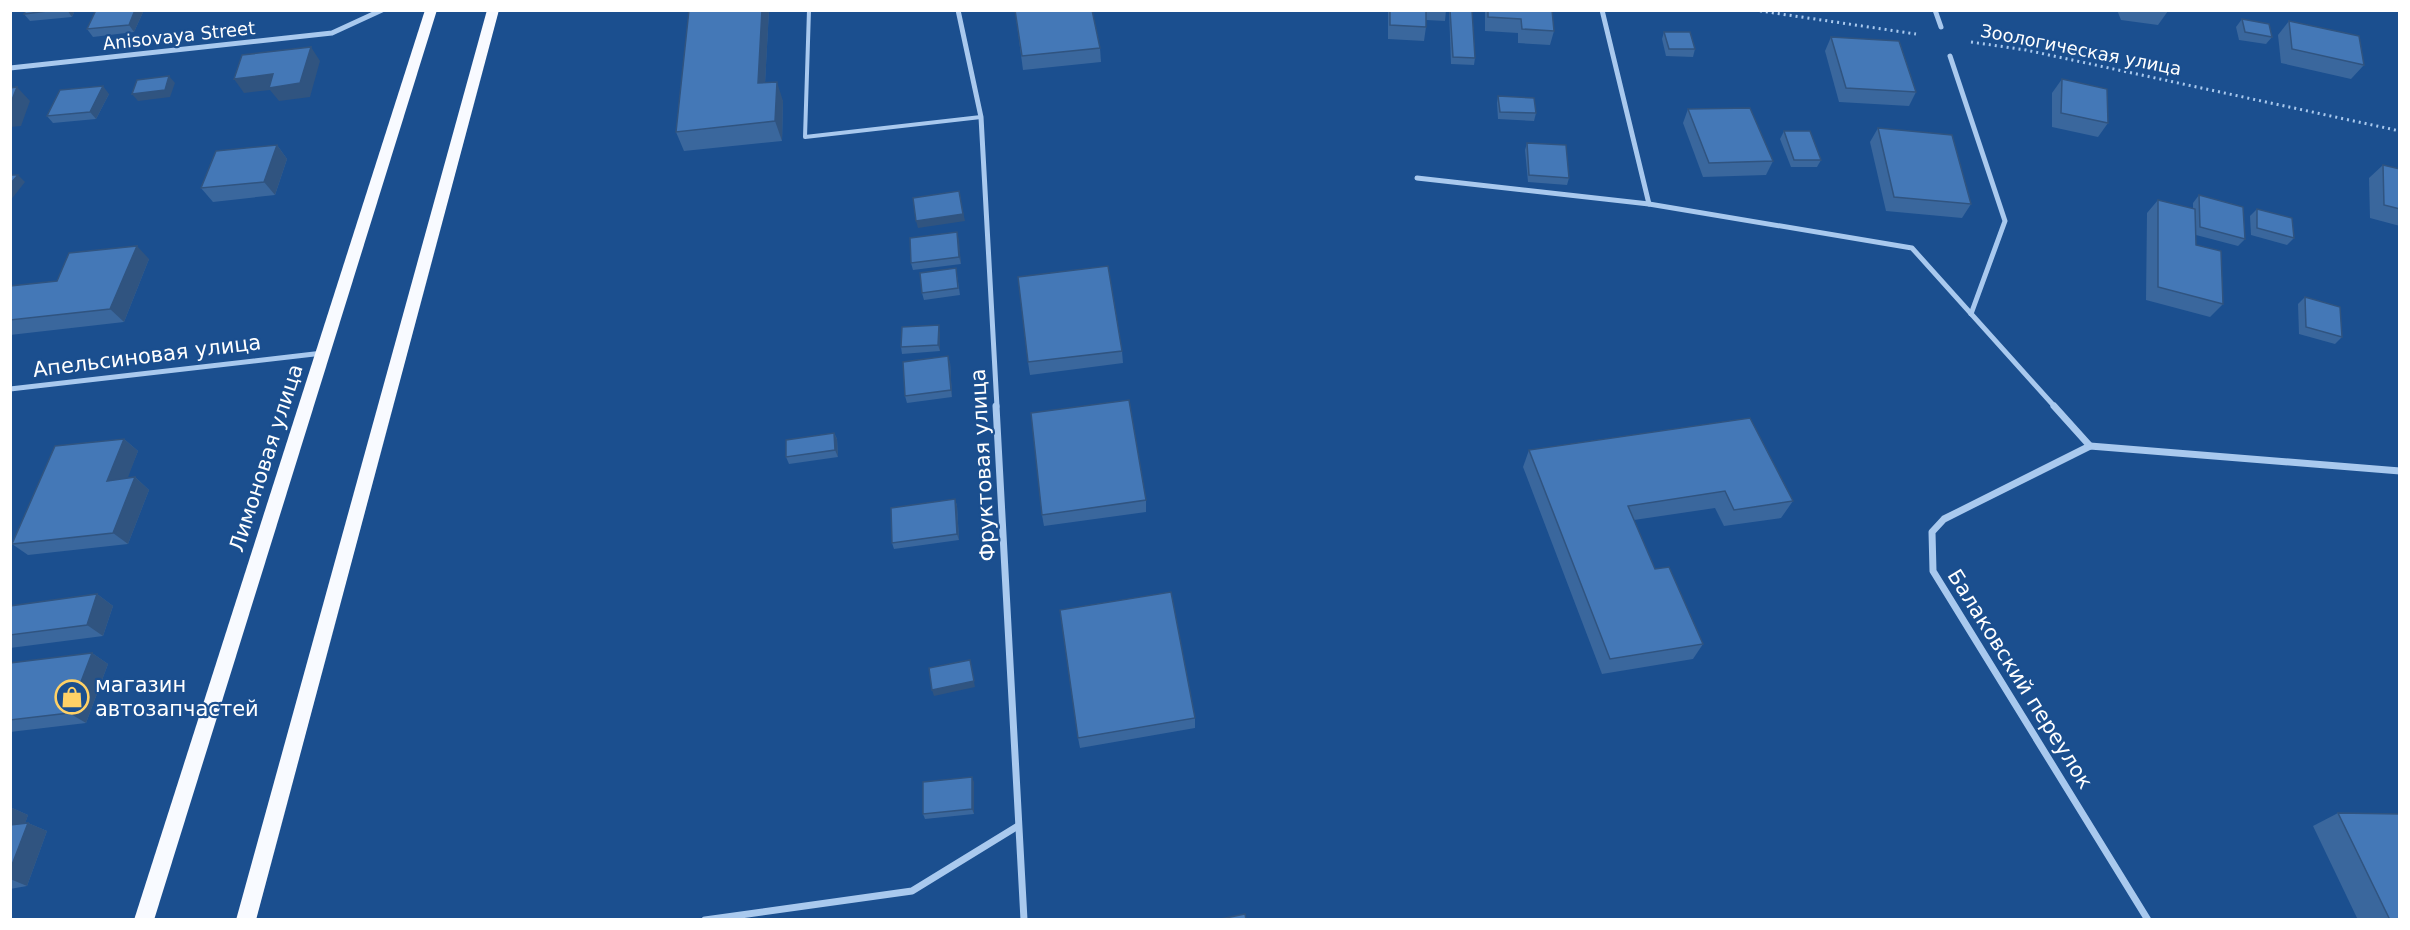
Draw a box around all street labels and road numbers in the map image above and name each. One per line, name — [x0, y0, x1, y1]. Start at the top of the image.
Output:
street label: Anisovaya Street — [102, 17, 256, 54]
street label: Зоологическая улица — [1979, 20, 2183, 79]
street label: Апельсиновая улица — [31, 330, 263, 382]
street label: Лимоновая улица — [224, 361, 308, 555]
street label: Фруктовая улица — [966, 368, 1000, 562]
street label: Балаковский переулок — [1943, 565, 2097, 793]

